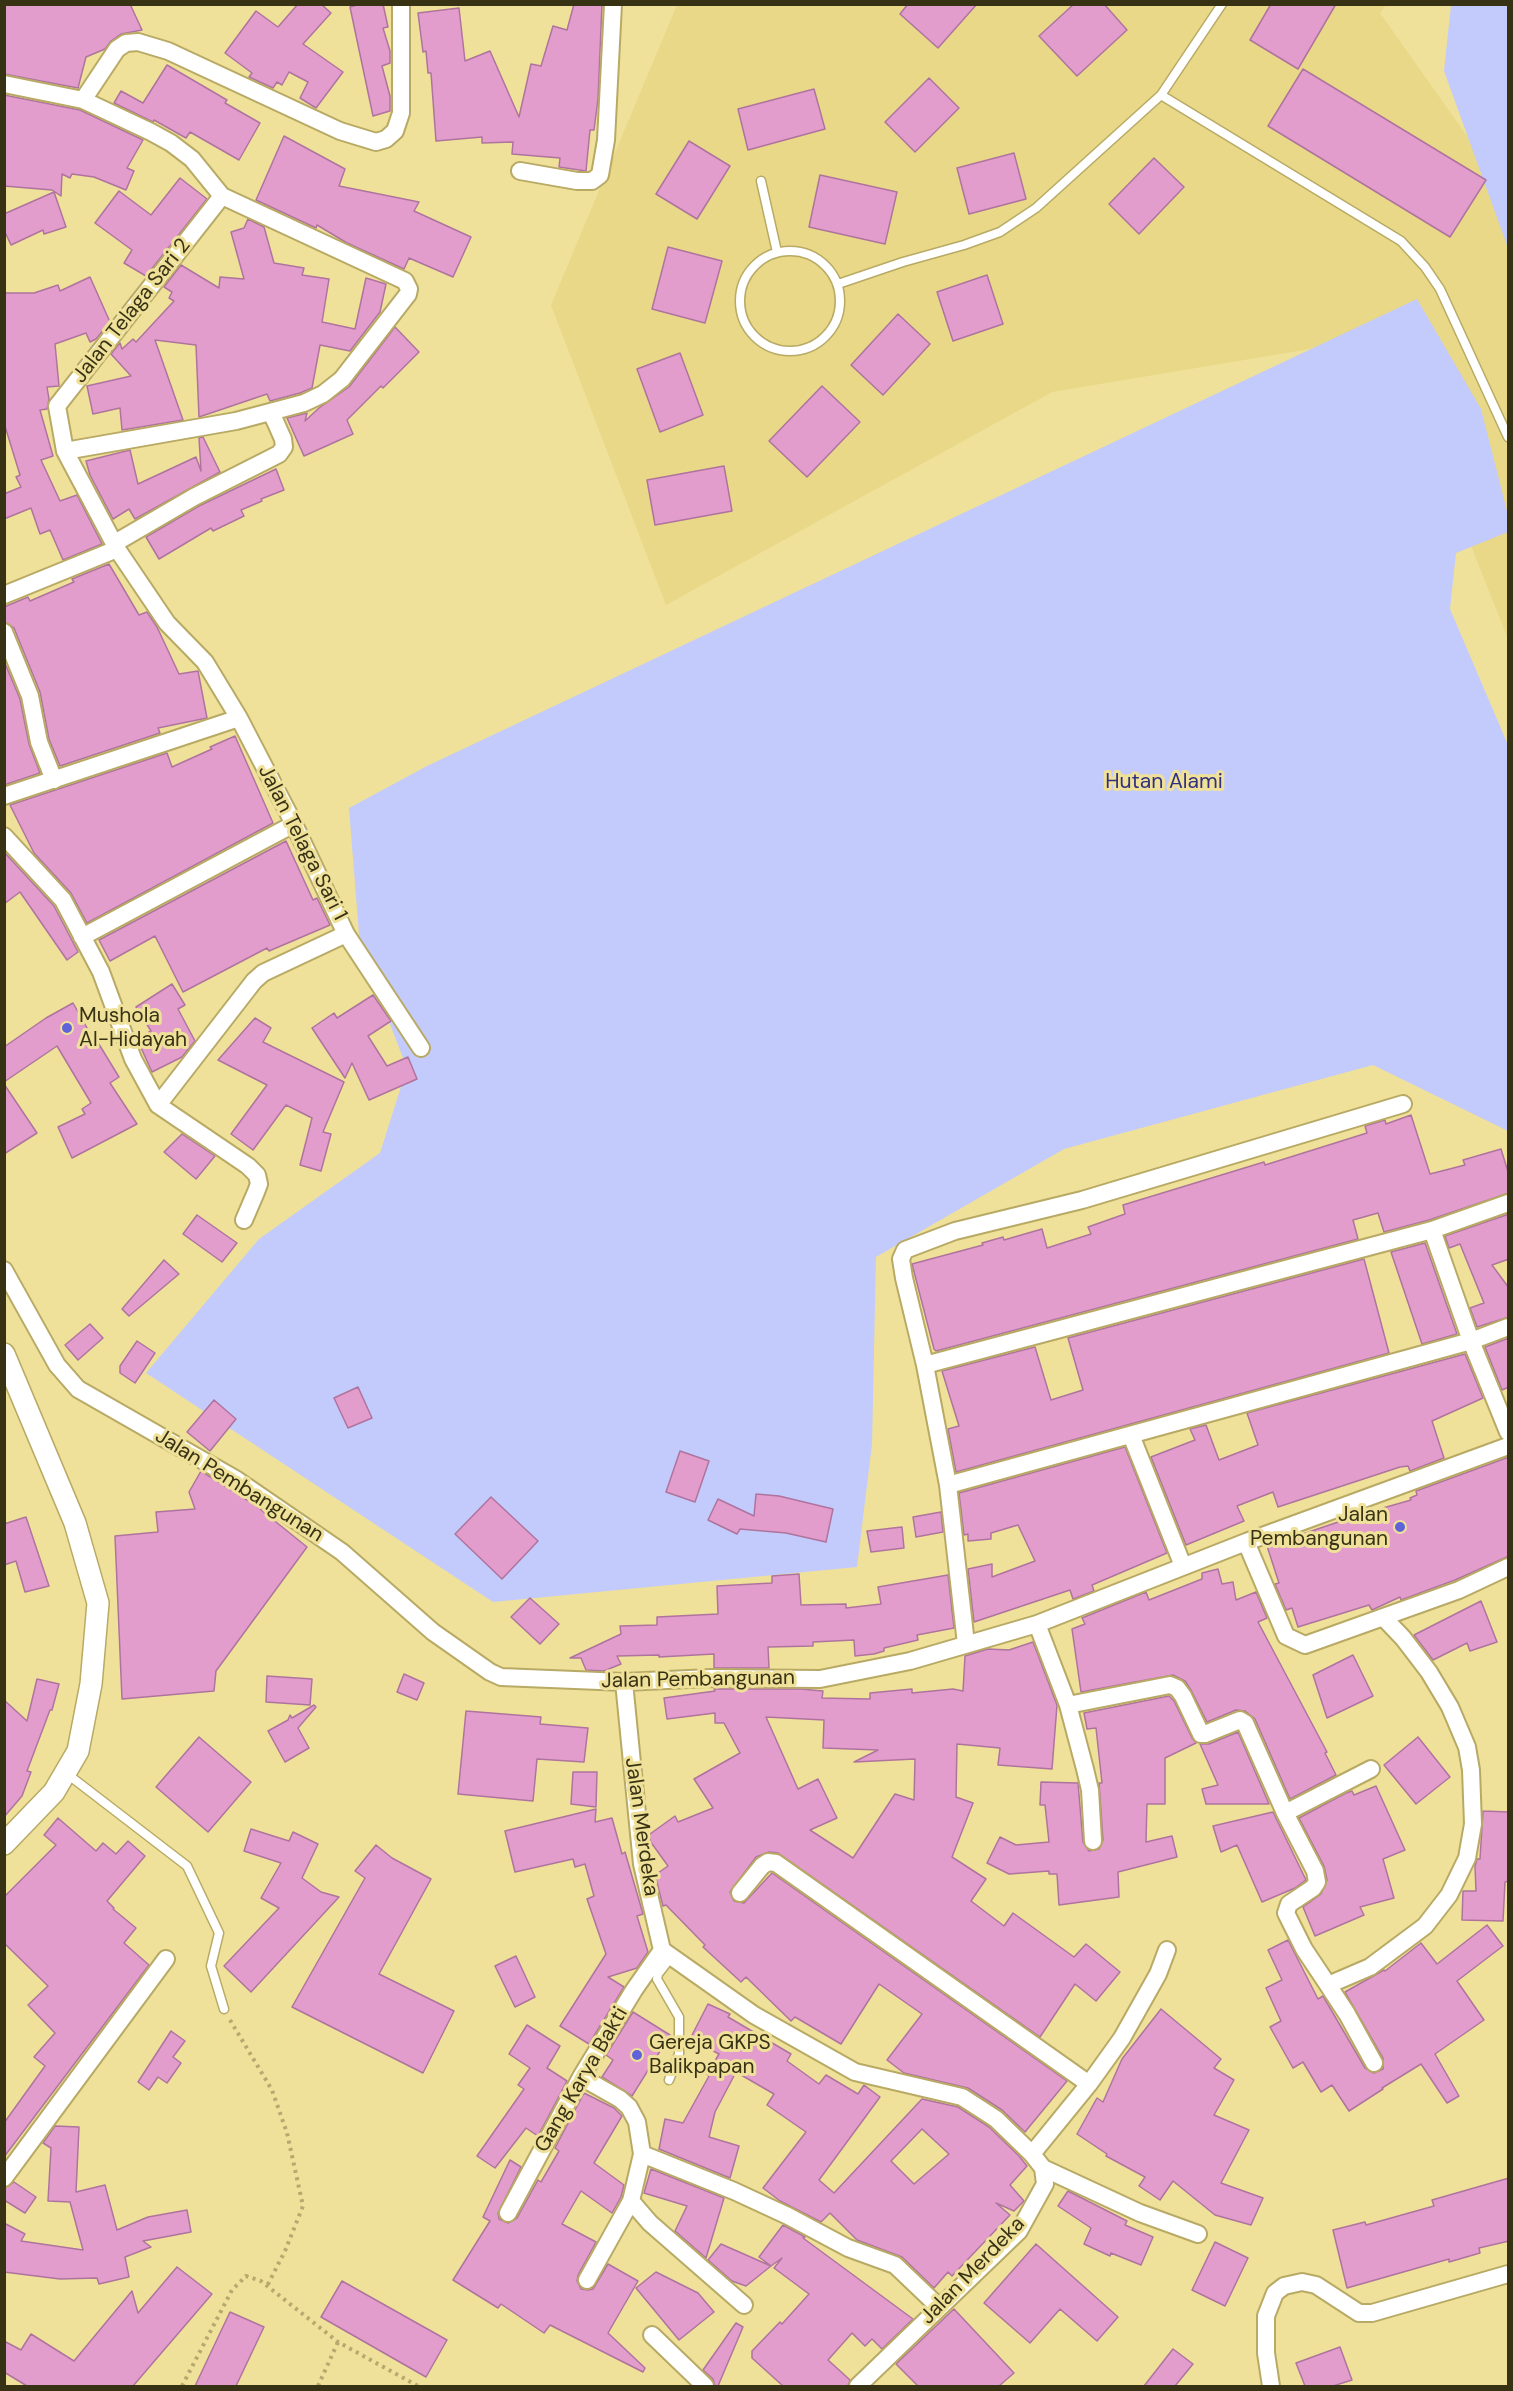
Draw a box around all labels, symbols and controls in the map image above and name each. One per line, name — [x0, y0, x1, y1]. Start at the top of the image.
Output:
street label: Jalan Telaga Sari 2 — [68, 234, 196, 388]
street label: Jalan Telaga Sari 1 — [252, 761, 352, 925]
park label: Hutan Alami — [1105, 769, 1223, 795]
place label: Mushola Al-Hidayah — [79, 1003, 187, 1053]
marker: Mushola Al-Hidayah — [60, 1021, 74, 1035]
street label: Jalan Pembangunan — [150, 1424, 328, 1548]
place label: Jalan Pembangunan — [1250, 1502, 1388, 1552]
marker: Jalan Pembangunan — [1393, 1520, 1407, 1534]
street label: Jalan Pembangunan — [601, 1666, 795, 1694]
street label: Jalan Merdeka — [619, 1756, 663, 1898]
street label: Gang Karya Bakti — [530, 2003, 634, 2157]
place label: Gereja GKPS Balikpapan — [649, 2030, 771, 2080]
marker: Gereja GKPS Balikpapan — [630, 2048, 644, 2062]
street label: Jalan Merdeka — [915, 2212, 1031, 2330]

